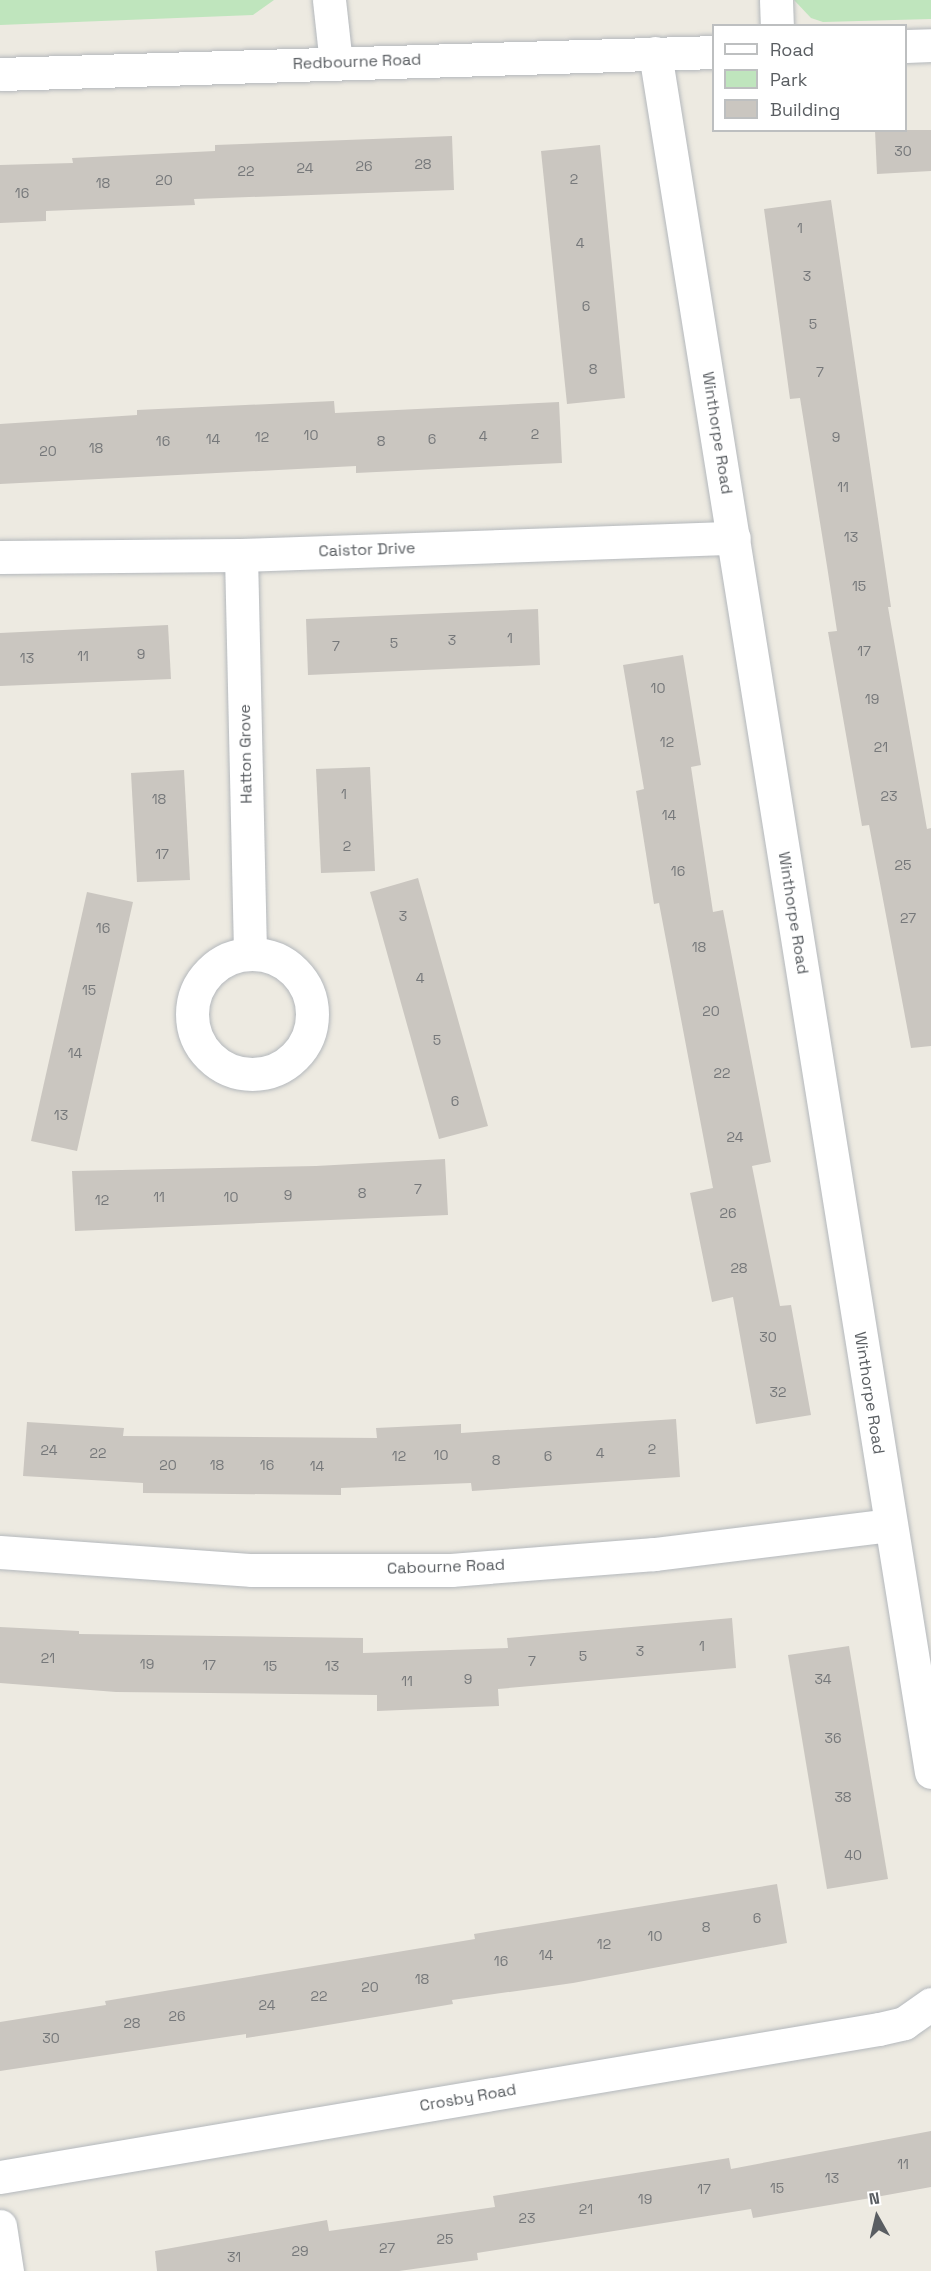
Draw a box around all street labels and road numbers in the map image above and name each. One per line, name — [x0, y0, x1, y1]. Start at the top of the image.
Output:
street label: Redbourne Road — [292, 50, 422, 74]
street label: Winthorpe Road — [698, 370, 736, 496]
street label: Caistor Drive — [318, 539, 416, 561]
street label: Hatton Grove — [236, 704, 256, 804]
street label: Winthorpe Road — [774, 850, 812, 976]
street label: Winthorpe Road — [850, 1330, 888, 1456]
street label: Cabourne Road — [387, 1555, 505, 1579]
street label: Crosby Road — [418, 2080, 518, 2116]

